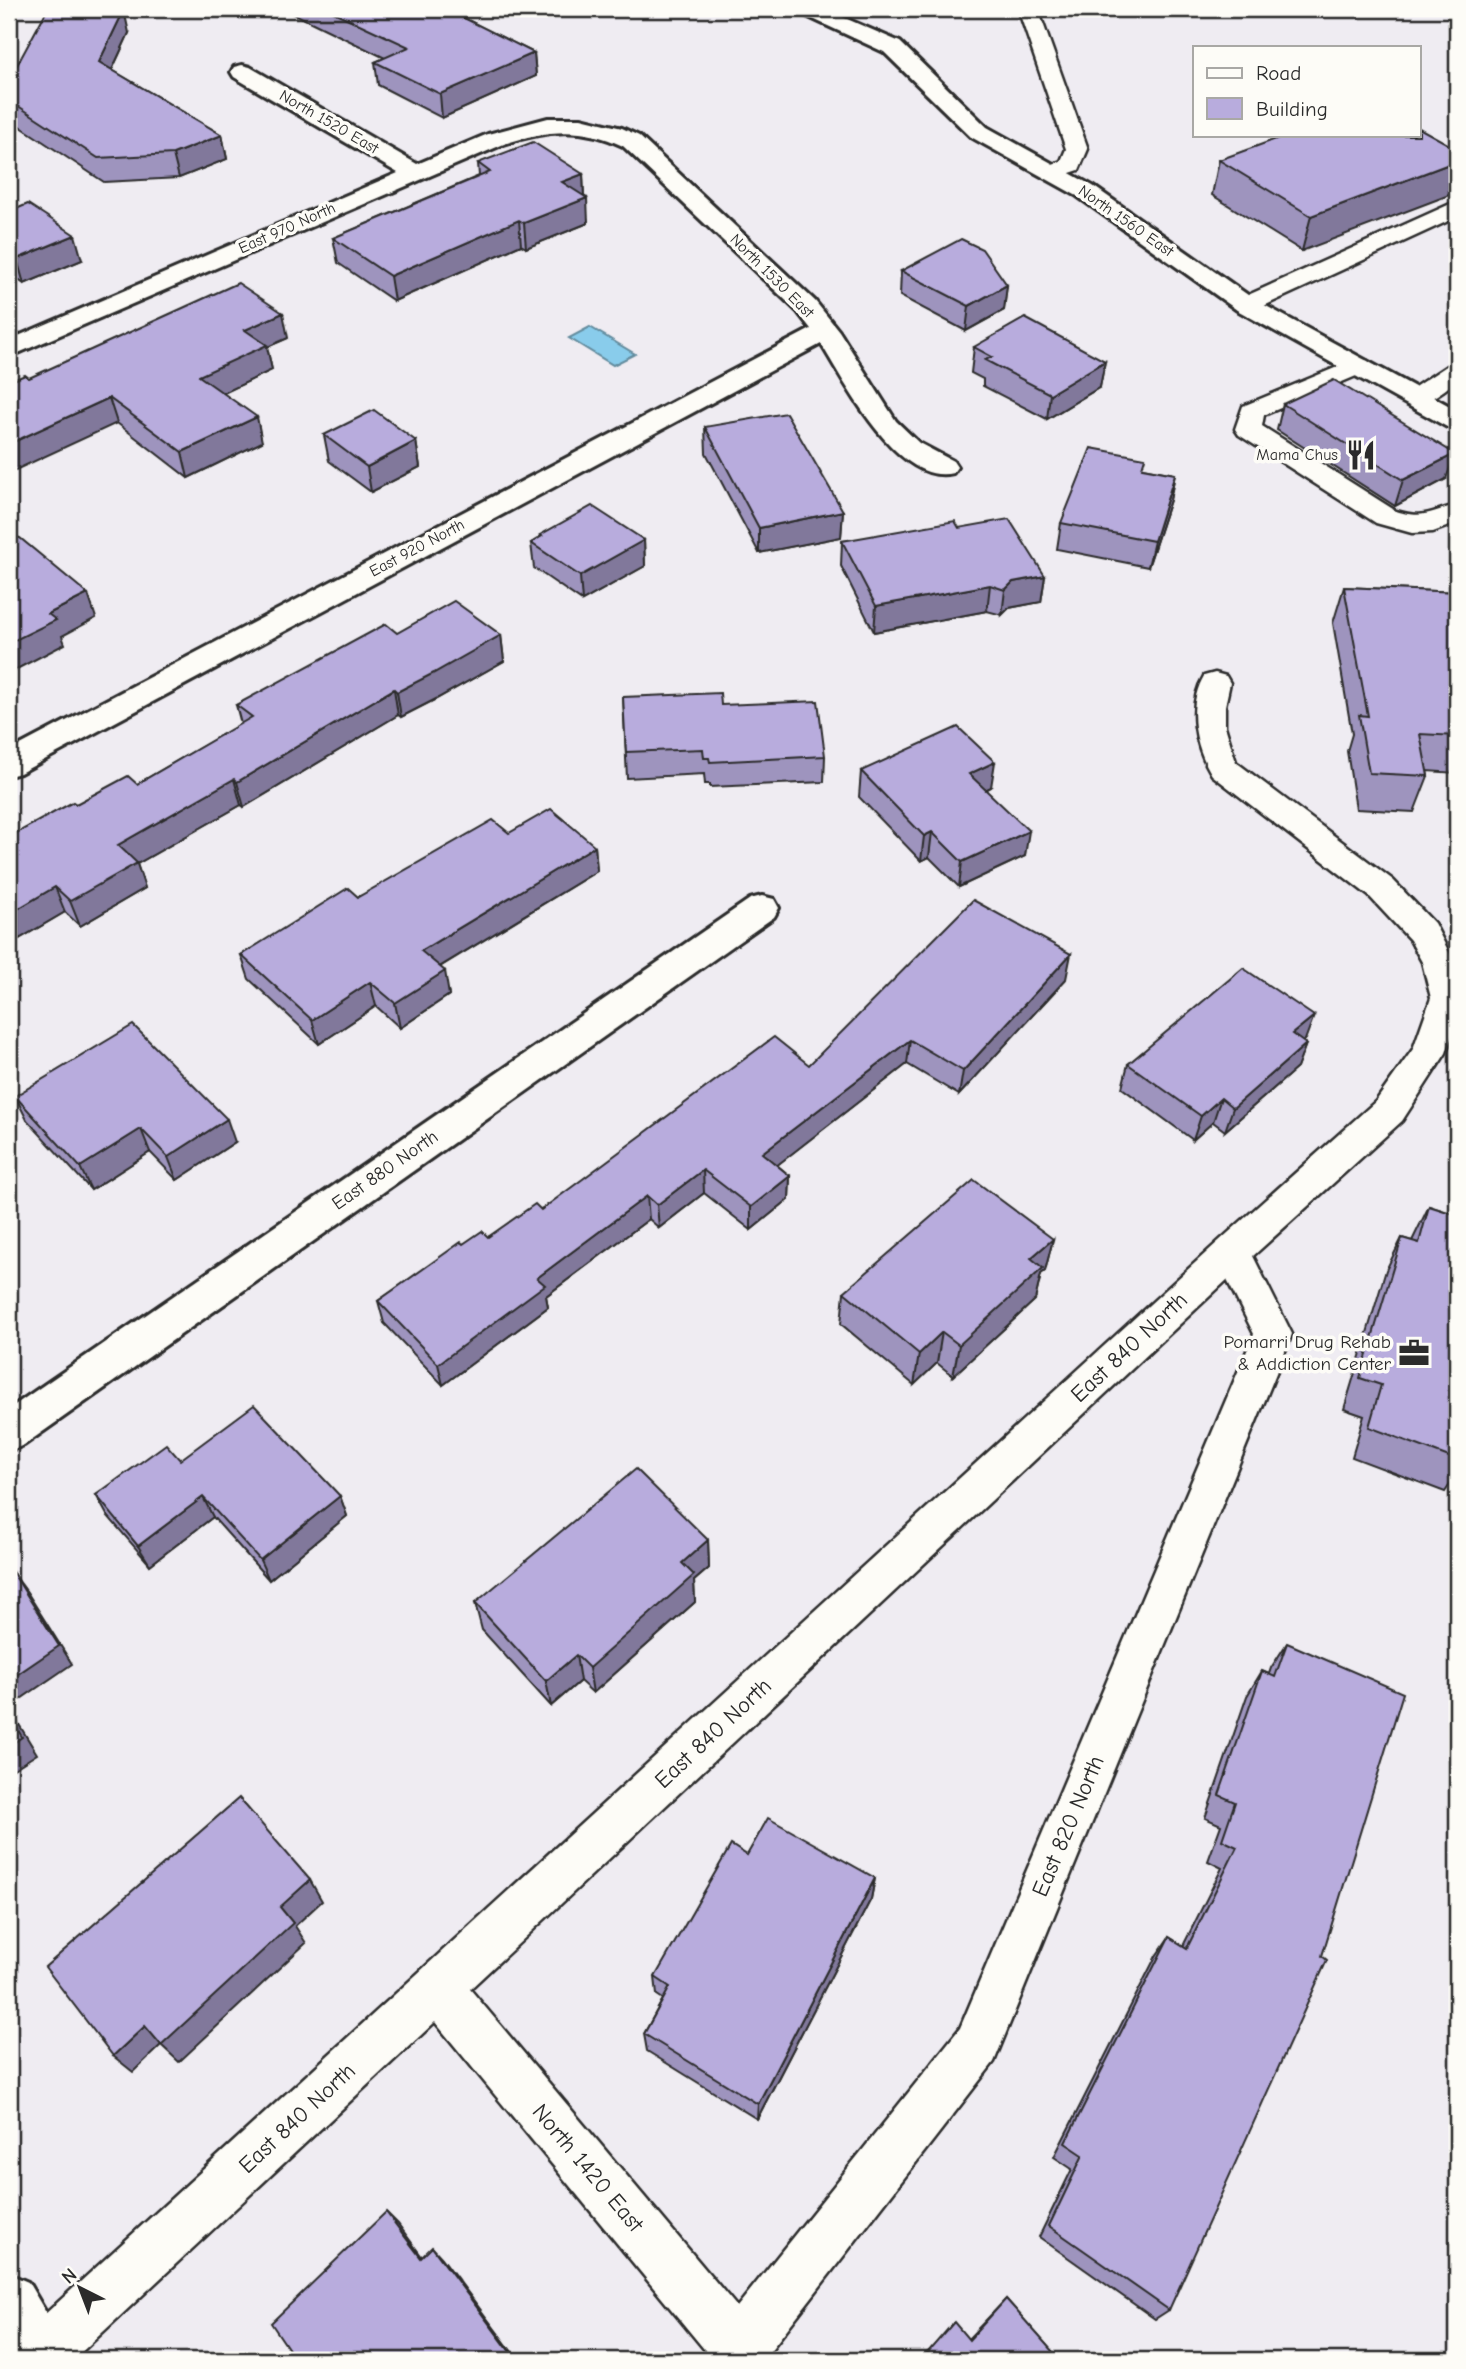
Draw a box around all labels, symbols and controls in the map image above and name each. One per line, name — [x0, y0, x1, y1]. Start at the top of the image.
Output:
legend — [1193, 46, 1420, 136]
text: Road — [1256, 61, 1301, 85]
street label: North 1520 East — [276, 86, 382, 158]
text: Building — [1256, 97, 1328, 121]
street label: North 1560 East — [1075, 182, 1177, 261]
street label: East 970 North — [236, 199, 338, 257]
street label: North 1530 East — [726, 230, 818, 322]
restaurant icon: Mama Chus — [1344, 438, 1378, 472]
place label: Mama Chus — [1256, 446, 1338, 464]
street label: East 920 North — [366, 515, 468, 581]
street label: East 880 North — [328, 1125, 442, 1215]
street label: East 840 North — [1065, 1286, 1193, 1408]
place label: Pomarri Drug Rehab & Addiction Center — [1223, 1331, 1391, 1375]
office icon: Pomarri Drug Rehab & Addiction Center — [1397, 1336, 1431, 1370]
street label: East 840 North — [649, 1672, 777, 1794]
street label: East 820 North — [1026, 1751, 1110, 1901]
street label: East 840 North — [233, 2057, 361, 2179]
street label: North 1420 East — [527, 2098, 650, 2239]
north arrow — [46, 2254, 116, 2324]
text: N — [57, 2264, 81, 2288]

